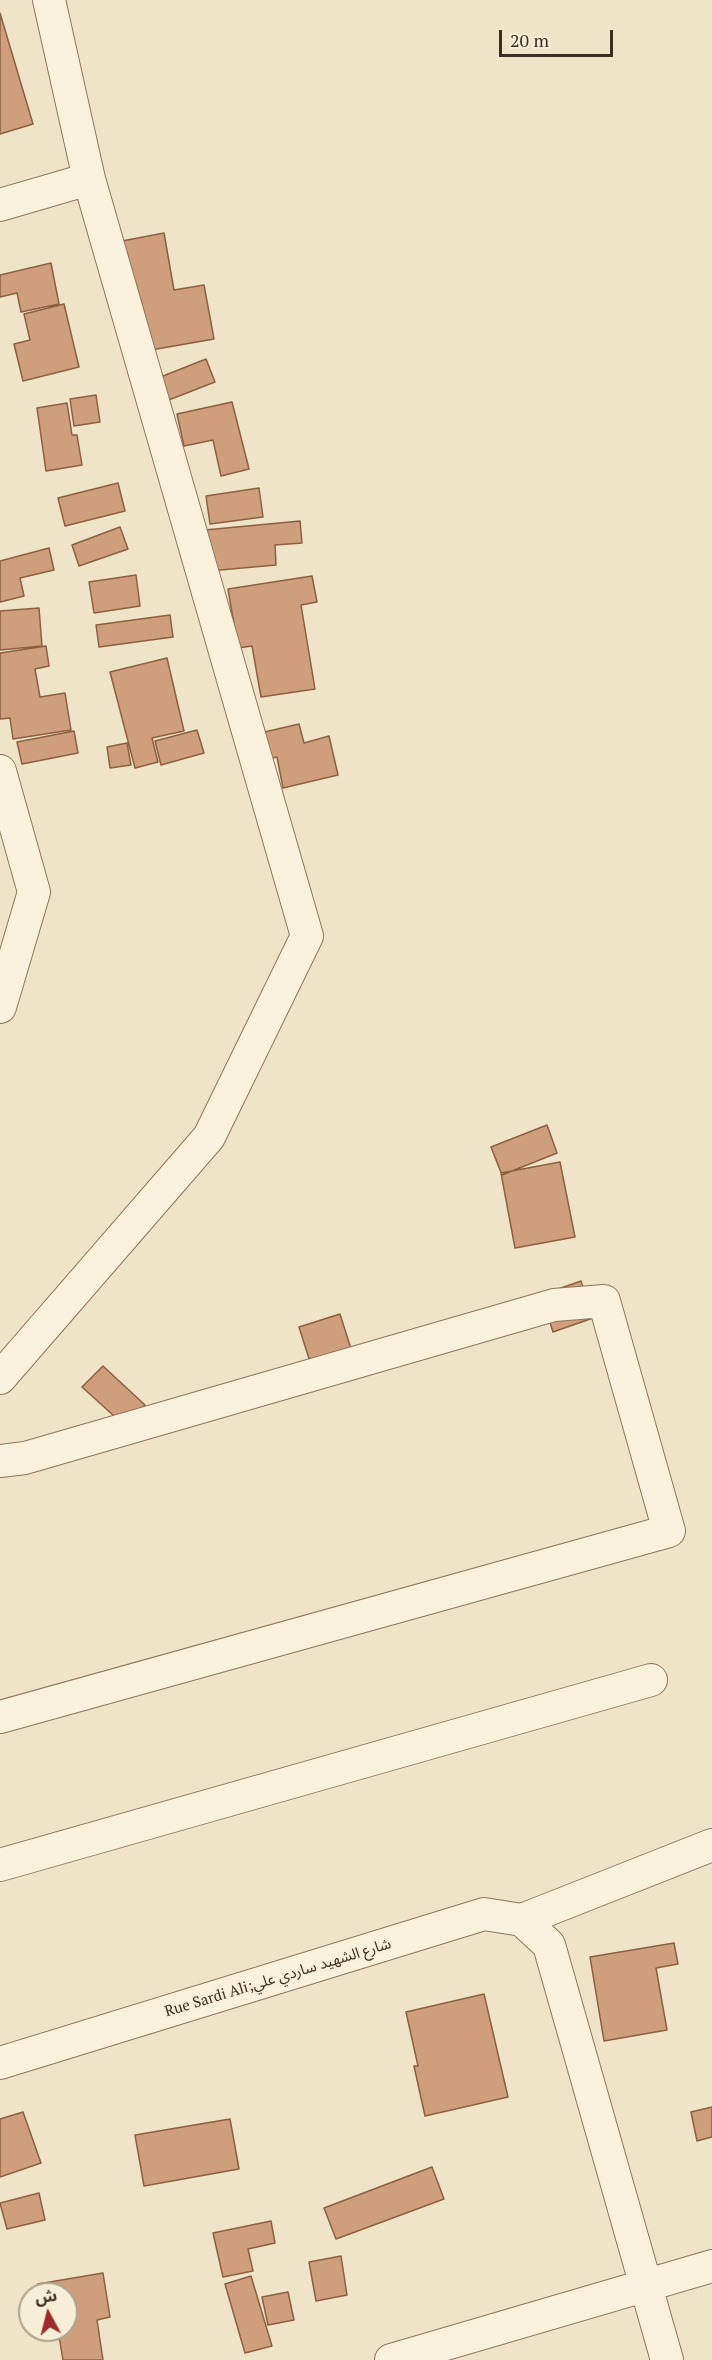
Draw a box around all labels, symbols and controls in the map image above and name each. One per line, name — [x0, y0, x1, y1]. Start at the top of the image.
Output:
scale bar — [502, 18, 616, 56]
text: 20 m — [510, 28, 549, 52]
street label: Rue Sardi Ali;شارع الشهيد ساردي علي — [163, 1935, 393, 2021]
north arrow — [18, 2282, 78, 2342]
text: ش — [34, 2284, 58, 2308]

